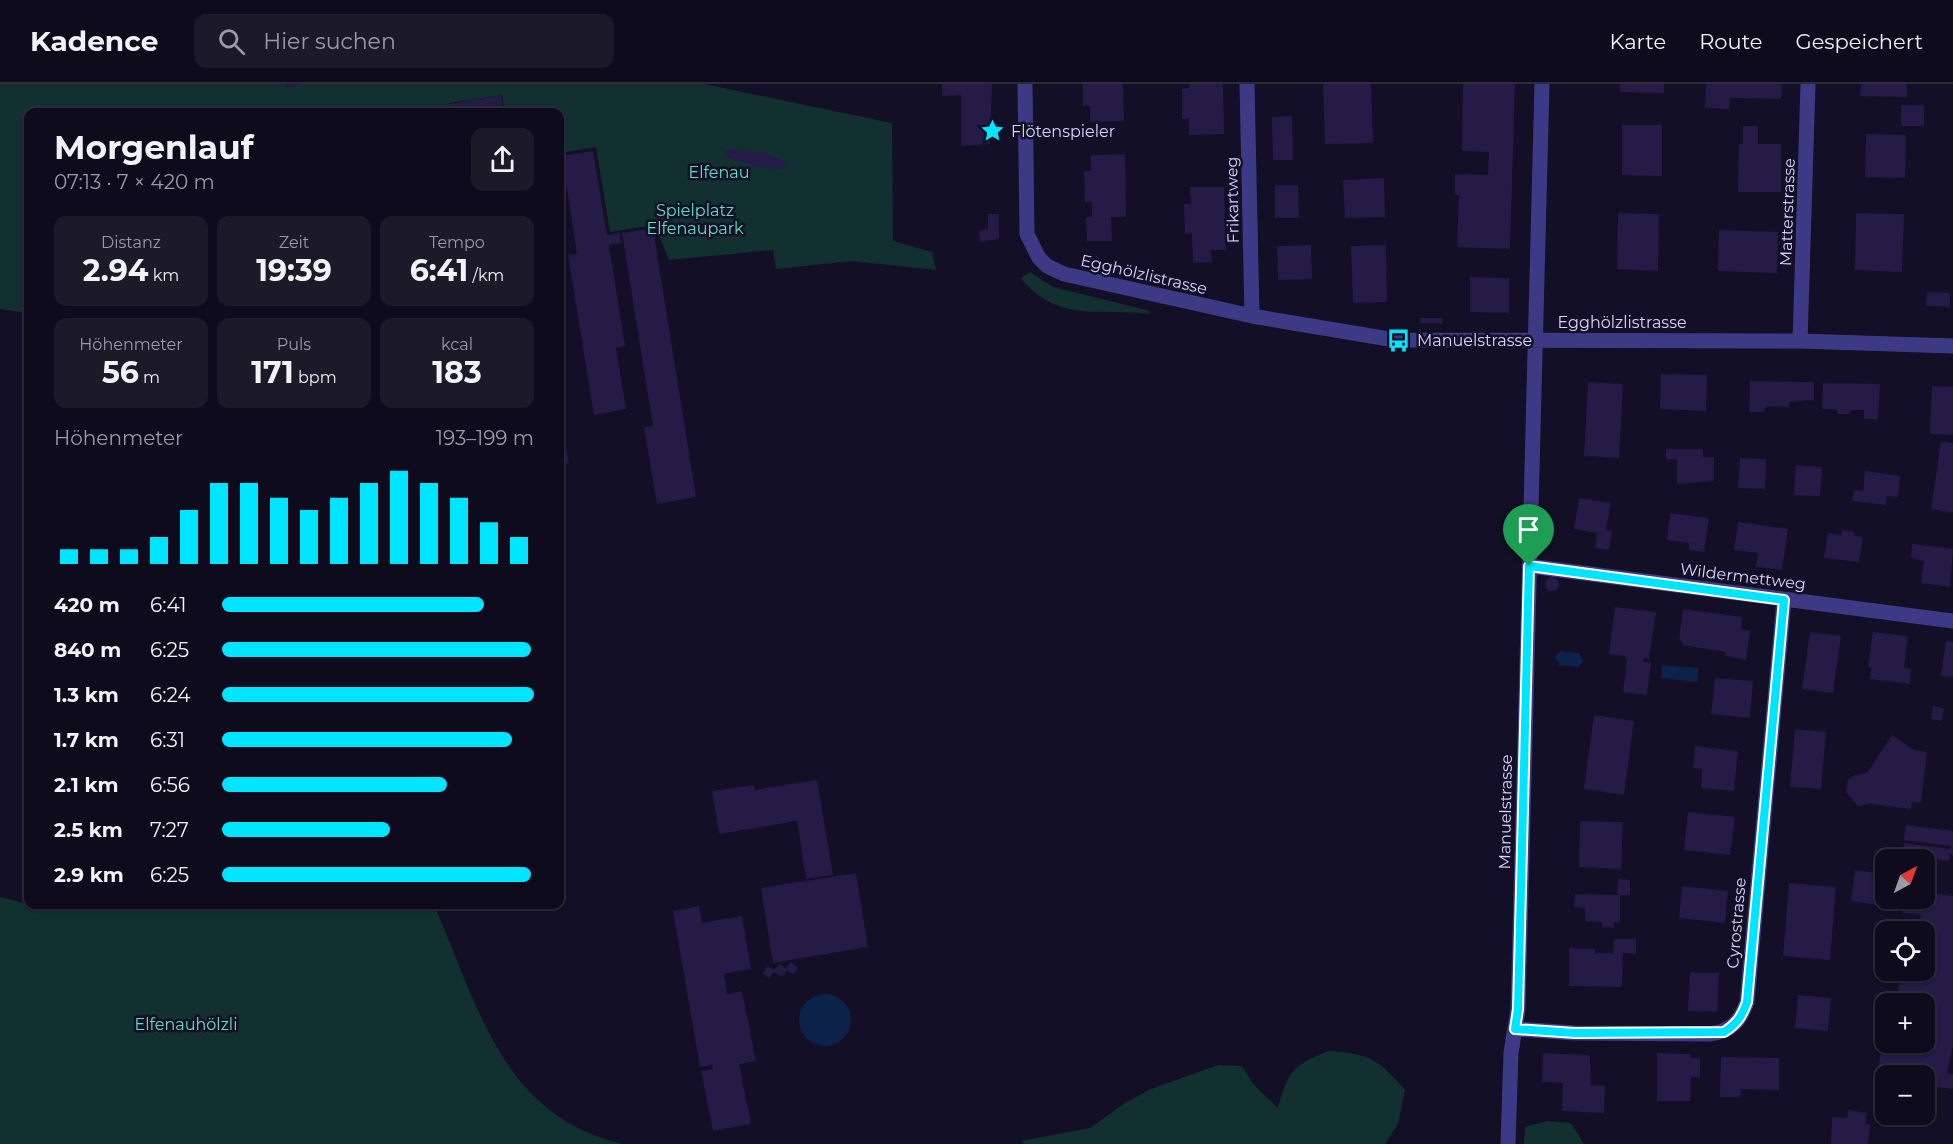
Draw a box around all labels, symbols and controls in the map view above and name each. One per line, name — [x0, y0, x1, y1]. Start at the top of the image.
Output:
search box — [194, 14, 614, 68]
text: Kadence — [30, 24, 158, 58]
icon: search — [215, 25, 248, 58]
text: Hier suchen — [263, 28, 396, 55]
text: Karte — [1610, 29, 1666, 54]
text: Route — [1699, 29, 1762, 54]
text: Gespeichert — [1795, 29, 1923, 54]
place icon: Flötenspieler — [980, 118, 1006, 144]
place label: Flötenspieler — [1011, 122, 1115, 141]
text: Morgenlauf — [54, 127, 254, 167]
button: share — [471, 128, 534, 191]
street label: Frikartweg — [1222, 156, 1243, 244]
street label: Matterstrasse — [1776, 158, 1799, 266]
park label: Elfenau — [689, 163, 749, 182]
text: 07:13 · 7 × 420 m — [54, 170, 215, 194]
park label: Spielplatz Elfenaupark — [646, 201, 744, 238]
text: Distanz — [101, 233, 161, 252]
text: Zeit — [279, 233, 309, 252]
text: Tempo — [429, 233, 485, 252]
street label: Egghölzlistrasse — [1079, 251, 1209, 298]
text: 2.94 — [83, 252, 149, 289]
text: 19:39 — [256, 252, 332, 289]
text: 6:41 — [410, 252, 468, 289]
text: km — [149, 266, 179, 285]
text: /km — [468, 266, 504, 285]
street label: Egghölzlistrasse — [1557, 313, 1687, 332]
bus stop icon: Manuelstrasse — [1386, 327, 1412, 353]
place label: Manuelstrasse — [1417, 331, 1532, 350]
text: Höhenmeter — [79, 335, 183, 354]
text: Puls — [277, 335, 311, 354]
text: kcal — [441, 335, 473, 354]
text: 56 — [102, 354, 139, 391]
text: 171 — [251, 354, 294, 391]
text: 183 — [432, 354, 482, 391]
text: m — [139, 368, 160, 387]
text: bpm — [294, 368, 337, 387]
text: Höhenmeter — [54, 426, 183, 450]
text: 193–199 m — [436, 426, 534, 450]
pin — [1503, 504, 1554, 566]
icon: arrive — [1512, 513, 1545, 546]
street label: Wildermettweg — [1679, 559, 1807, 594]
text: 420 m — [54, 593, 120, 617]
text: 6:41 — [150, 593, 186, 617]
text: 840 m — [54, 638, 121, 662]
text: 6:25 — [150, 638, 189, 662]
text: 1.3 km — [54, 683, 119, 707]
text: 6:24 — [150, 683, 191, 707]
text: 1.7 km — [54, 728, 119, 752]
text: 6:31 — [150, 728, 185, 752]
street label: Manuelstrasse — [1495, 754, 1516, 870]
text: 2.1 km — [54, 773, 118, 797]
text: 6:56 — [150, 773, 190, 797]
text: 2.5 km — [54, 818, 123, 842]
text: 7:27 — [150, 818, 189, 842]
north arrow — [1875, 849, 1935, 909]
map controls — [1875, 849, 1935, 1125]
text: 2.9 km — [54, 863, 124, 887]
text: 6:25 — [150, 863, 189, 887]
street label: Cyrostrasse — [1723, 877, 1750, 969]
button: locate — [1875, 921, 1935, 981]
button: + — [1875, 993, 1935, 1053]
park label: Elfenauhölzli — [135, 1015, 237, 1034]
button: − — [1875, 1065, 1935, 1125]

